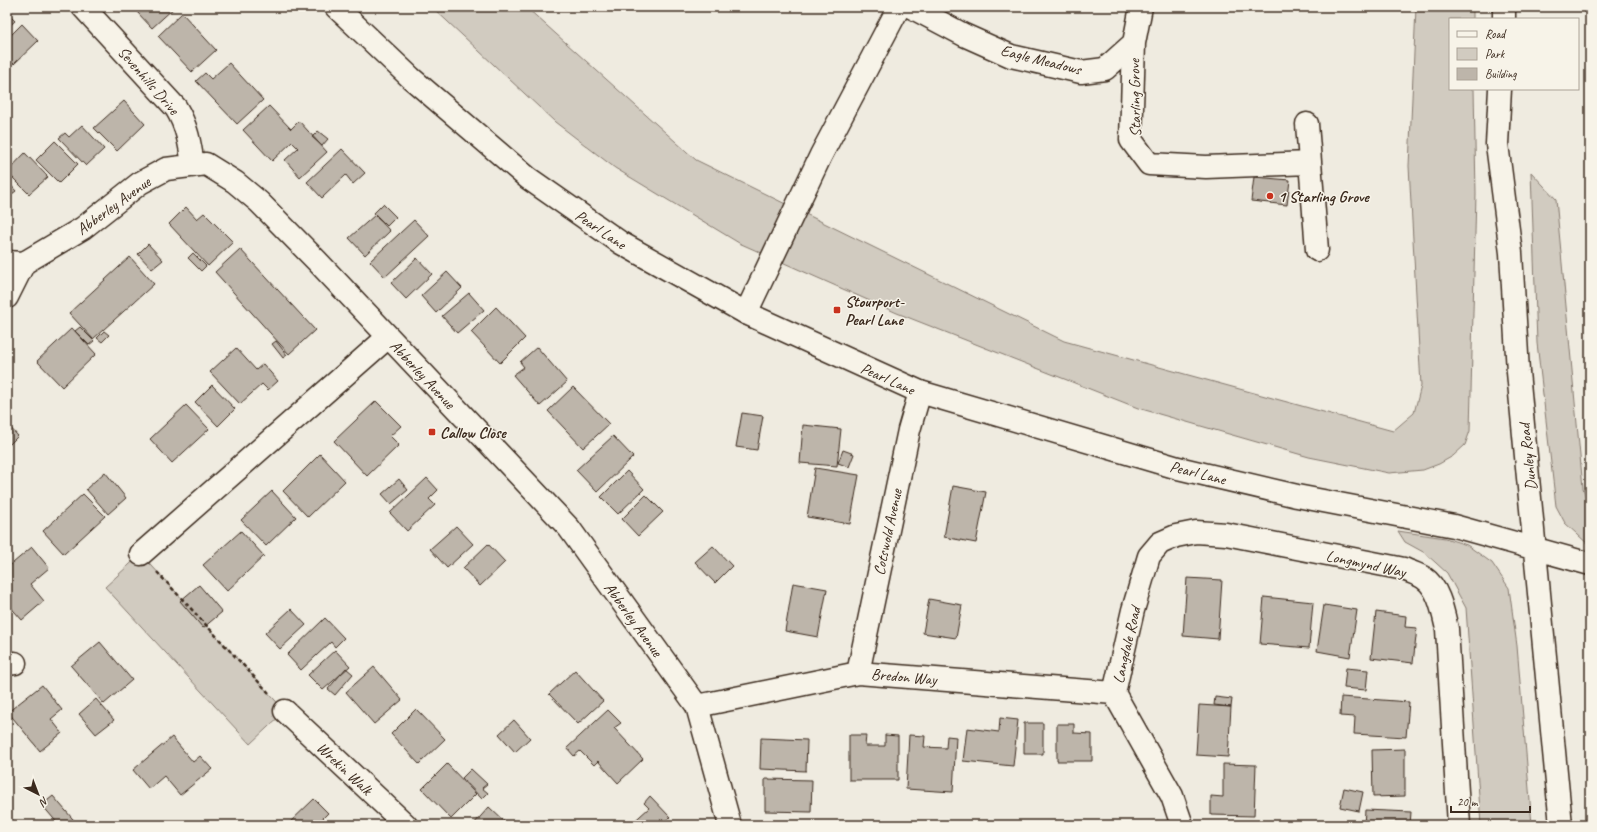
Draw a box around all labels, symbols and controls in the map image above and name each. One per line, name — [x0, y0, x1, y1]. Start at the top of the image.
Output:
legend — [1449, 18, 1579, 90]
text: Road — [1485, 26, 1507, 42]
street label: Eagle Meadows — [998, 40, 1085, 80]
street label: Sevenhills Drive — [113, 42, 185, 120]
text: Park — [1485, 46, 1506, 62]
street label: Starling Grove — [1124, 57, 1146, 137]
text: Building — [1485, 66, 1517, 82]
street label: Abberley Avenue — [73, 171, 156, 239]
place label: 1 Starling Grove — [1278, 187, 1370, 207]
marker: 1 Starling Grove — [1265, 191, 1275, 201]
street label: Pearl Lane — [571, 206, 631, 255]
place label: Stourport- Pearl Lane — [845, 292, 905, 330]
marker: Stourport- Pearl Lane — [832, 305, 842, 315]
street label: Abberley Avenue — [385, 336, 460, 415]
street label: Pearl Lane — [858, 358, 919, 400]
street label: Dunley Road — [1514, 420, 1541, 491]
place label: Callow Close — [440, 423, 507, 443]
marker: Callow Close — [427, 427, 437, 437]
street label: Pearl Lane — [1168, 456, 1229, 490]
street label: Cotswold Avenue — [869, 486, 907, 577]
street label: Longmynd Way — [1324, 546, 1409, 582]
street label: Abberley Avenue — [600, 579, 668, 662]
street label: Langdale Road — [1108, 602, 1146, 685]
street label: Bredon Way — [870, 664, 939, 690]
street label: Wrekin Walk — [312, 738, 377, 800]
north arrow — [18, 774, 58, 814]
scale bar — [1451, 788, 1530, 814]
text: N — [36, 794, 52, 810]
text: 20 m — [1457, 794, 1479, 810]

